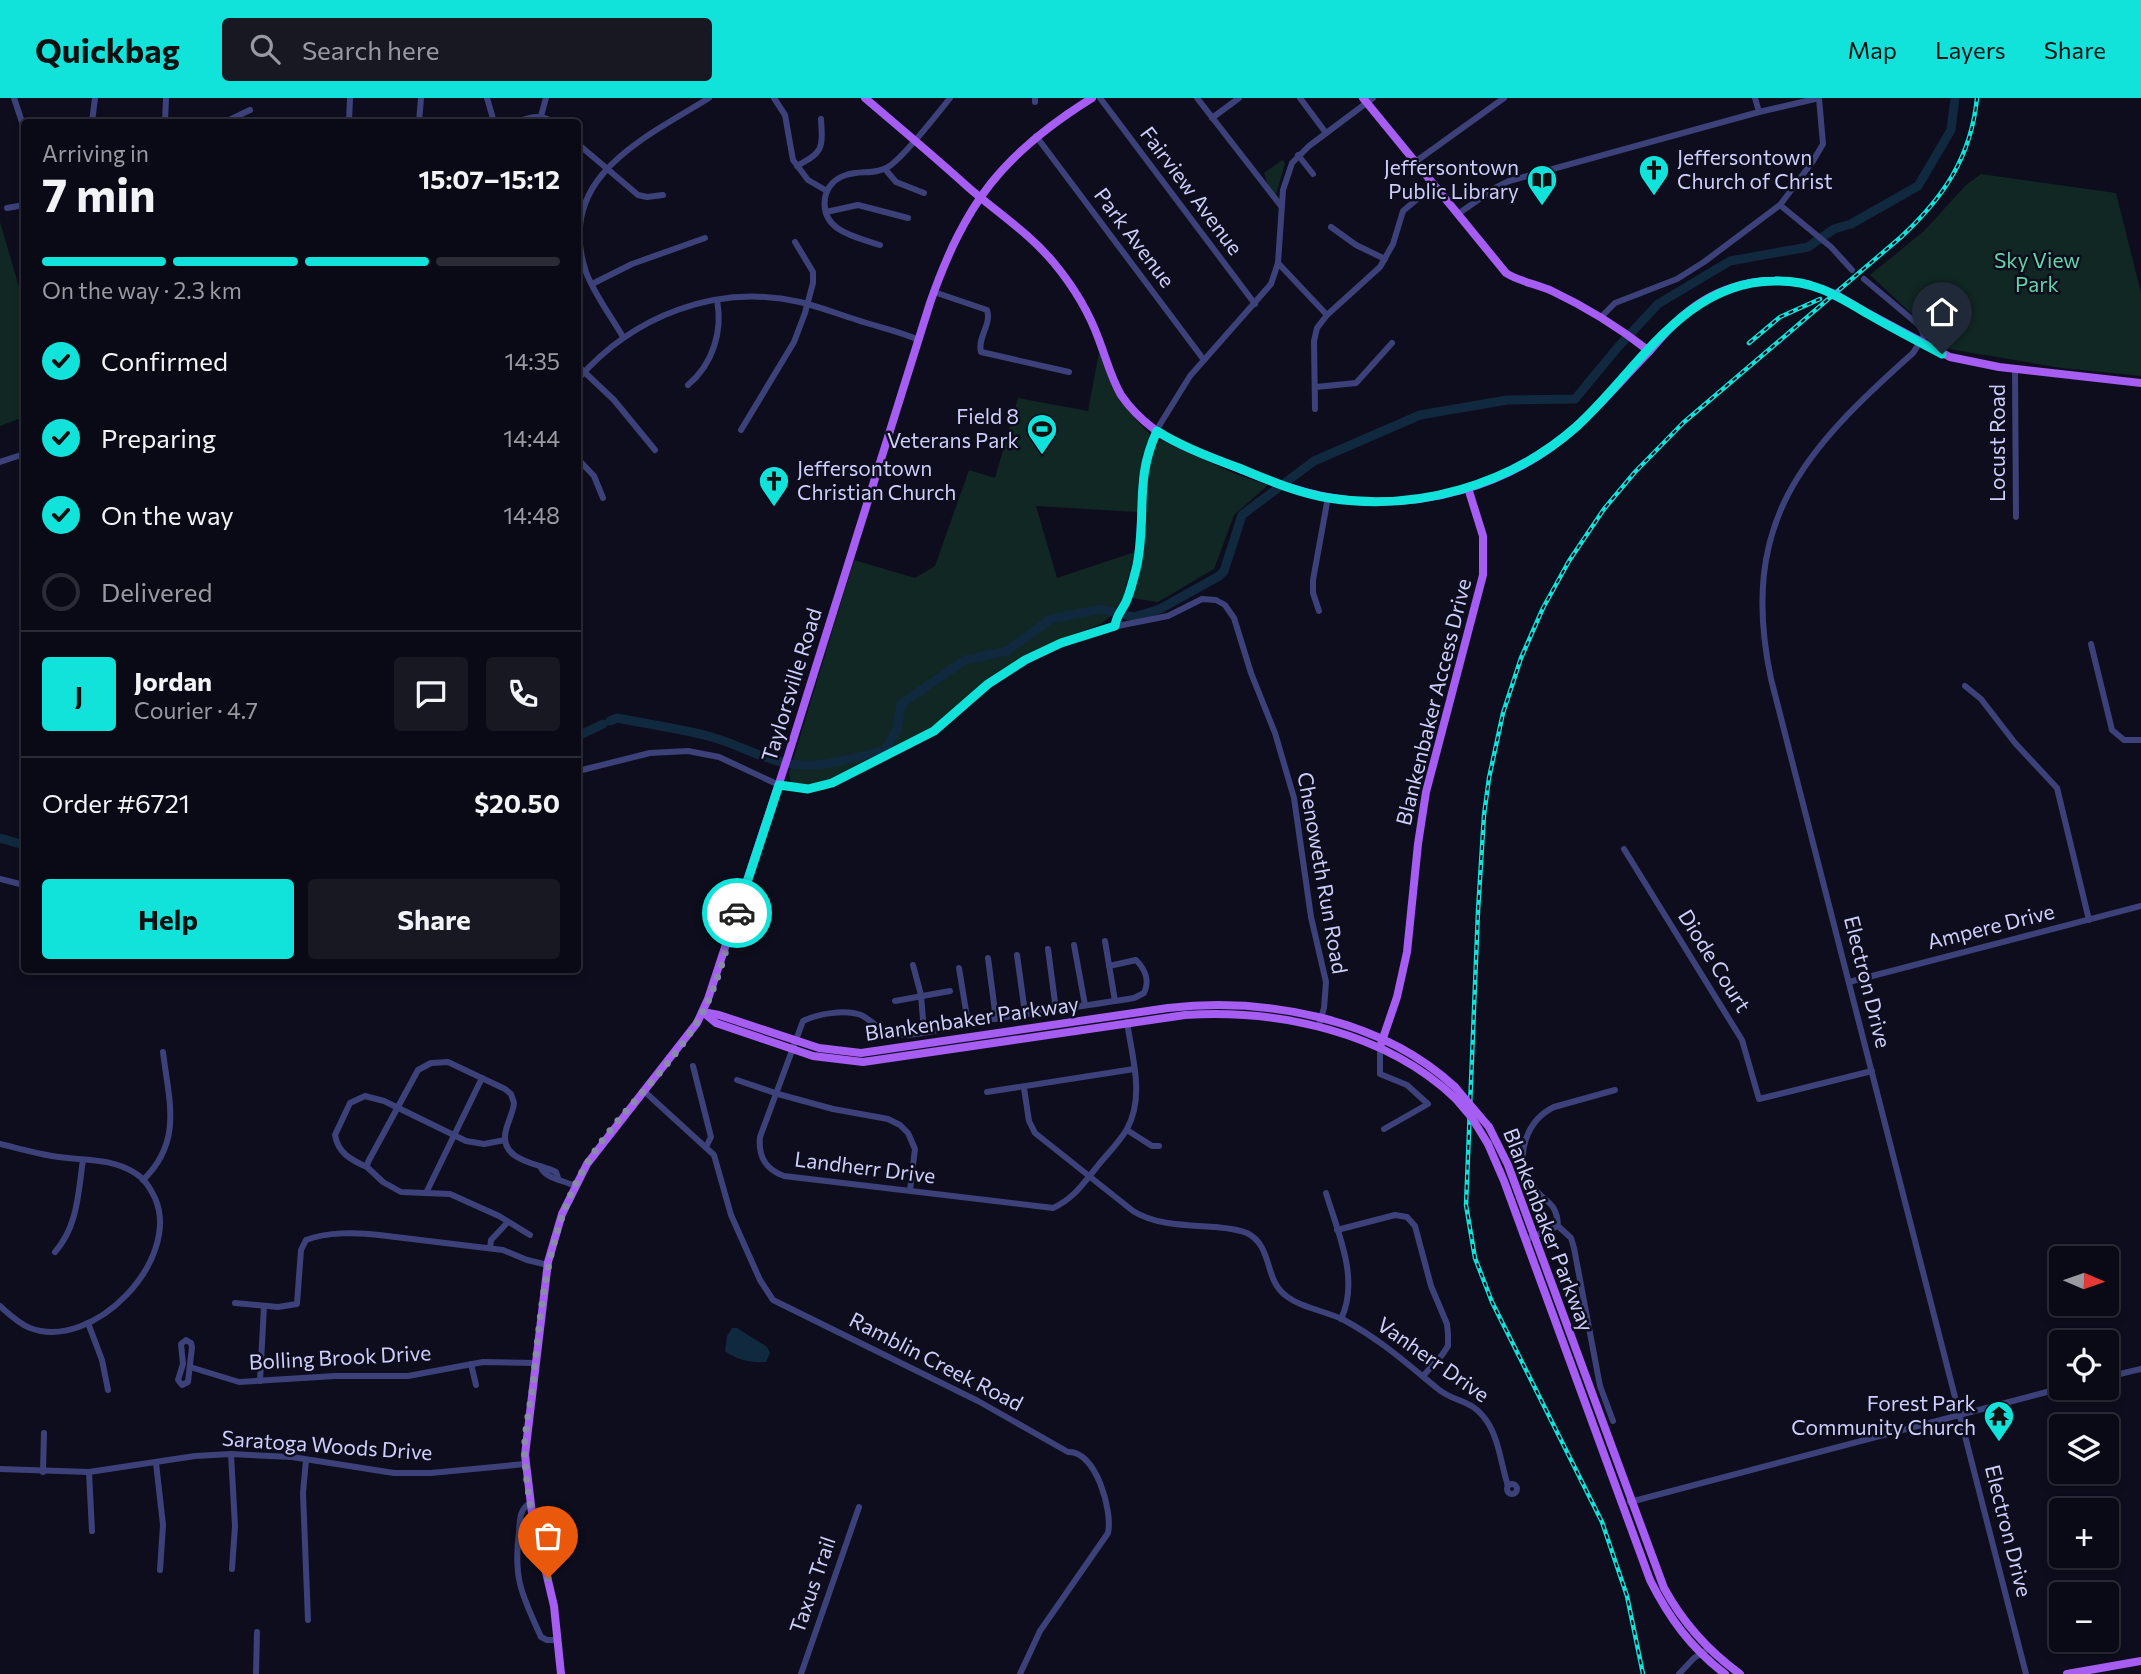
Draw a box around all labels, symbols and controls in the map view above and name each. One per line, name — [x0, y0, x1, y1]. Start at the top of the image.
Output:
search box — [222, 18, 712, 81]
text: Quickbag — [35, 29, 180, 70]
icon: search — [246, 30, 284, 68]
text: Search here — [302, 34, 439, 65]
text: Map — [1848, 35, 1897, 64]
text: Layers — [1935, 35, 2006, 64]
text: Share — [2044, 35, 2106, 64]
street label: Fairview Avenue — [1136, 121, 1249, 259]
text: Arriving in — [42, 139, 149, 167]
place label: Jeffersontown Church of Christ — [1677, 144, 1833, 193]
church icon: Jeffersontown Church of Christ — [1637, 153, 1671, 197]
place label: Jeffersontown Public Library — [1384, 154, 1519, 203]
text: 15:07–15:12 — [419, 163, 560, 194]
library icon: Jeffersontown Public Library — [1525, 163, 1559, 207]
text: 7 min — [42, 165, 156, 221]
street label: Park Avenue — [1090, 182, 1181, 292]
park label: Sky View Park — [1994, 247, 2080, 296]
text: On the way · 2.3 km — [42, 276, 242, 304]
pin — [1912, 282, 1972, 354]
icon: home — [1923, 293, 1961, 331]
icon: check — [42, 342, 80, 380]
text: Confirmed — [101, 345, 228, 376]
text: 14:35 — [505, 347, 560, 375]
street label: Locust Road — [1984, 384, 2009, 502]
place label: Field 8 Veterans Park — [887, 403, 1019, 452]
sports icon: Field 8 Veterans Park — [1025, 412, 1059, 456]
icon: check — [42, 419, 80, 457]
text: Preparing — [101, 422, 216, 453]
text: 14:44 — [503, 424, 560, 452]
place label: Jeffersontown Christian Church — [797, 455, 956, 504]
church icon: Jeffersontown Christian Church — [757, 464, 791, 508]
icon: check — [42, 496, 80, 534]
text: On the way — [101, 499, 234, 530]
text: 14:48 — [503, 501, 560, 529]
text: Delivered — [101, 576, 212, 607]
street label: Blankenbaker Access Drive — [1390, 576, 1475, 828]
street label: Taylorsville Road — [755, 605, 826, 764]
button: chat — [394, 657, 468, 731]
button: phone — [486, 657, 560, 731]
text: Jordan — [134, 665, 212, 696]
text: J — [75, 679, 83, 710]
text: Courier · 4.7 — [134, 696, 258, 724]
street label: Chenoweth Run Road — [1293, 770, 1354, 976]
text: Order #6721 — [42, 787, 190, 818]
text: $20.50 — [474, 787, 560, 818]
courier — [702, 878, 772, 948]
button: Help — [42, 879, 294, 959]
button: Share — [308, 879, 560, 959]
icon: car — [718, 894, 756, 932]
street label: Ampere Drive — [1924, 898, 2057, 953]
street label: Diode Court — [1674, 904, 1757, 1016]
street label: Electron Drive — [1840, 913, 1897, 1050]
street label: Blankenbaker Parkway — [863, 990, 1081, 1045]
street label: Blankenbaker Parkway — [1499, 1124, 1600, 1335]
street label: Landherr Drive — [793, 1145, 937, 1188]
north arrow — [2049, 1246, 2119, 1316]
map controls — [2049, 1246, 2119, 1652]
street label: Ramblin Creek Road — [846, 1306, 1028, 1415]
street label: Vanherr Drive — [1373, 1311, 1495, 1407]
button: locate — [2049, 1330, 2119, 1400]
street label: Bolling Brook Drive — [248, 1339, 432, 1374]
place label: Forest Park Community Church — [1791, 1390, 1976, 1439]
temple icon: Forest Park Community Church — [1982, 1399, 2016, 1443]
button: layers — [2049, 1414, 2119, 1484]
street label: Saratoga Woods Drive — [221, 1425, 433, 1464]
street label: Electron Drive — [1981, 1462, 2038, 1599]
button: + — [2049, 1498, 2119, 1568]
pin — [518, 1506, 578, 1578]
icon: bag — [529, 1517, 567, 1555]
street label: Taxus Trail — [783, 1533, 840, 1636]
button: − — [2049, 1582, 2119, 1652]

